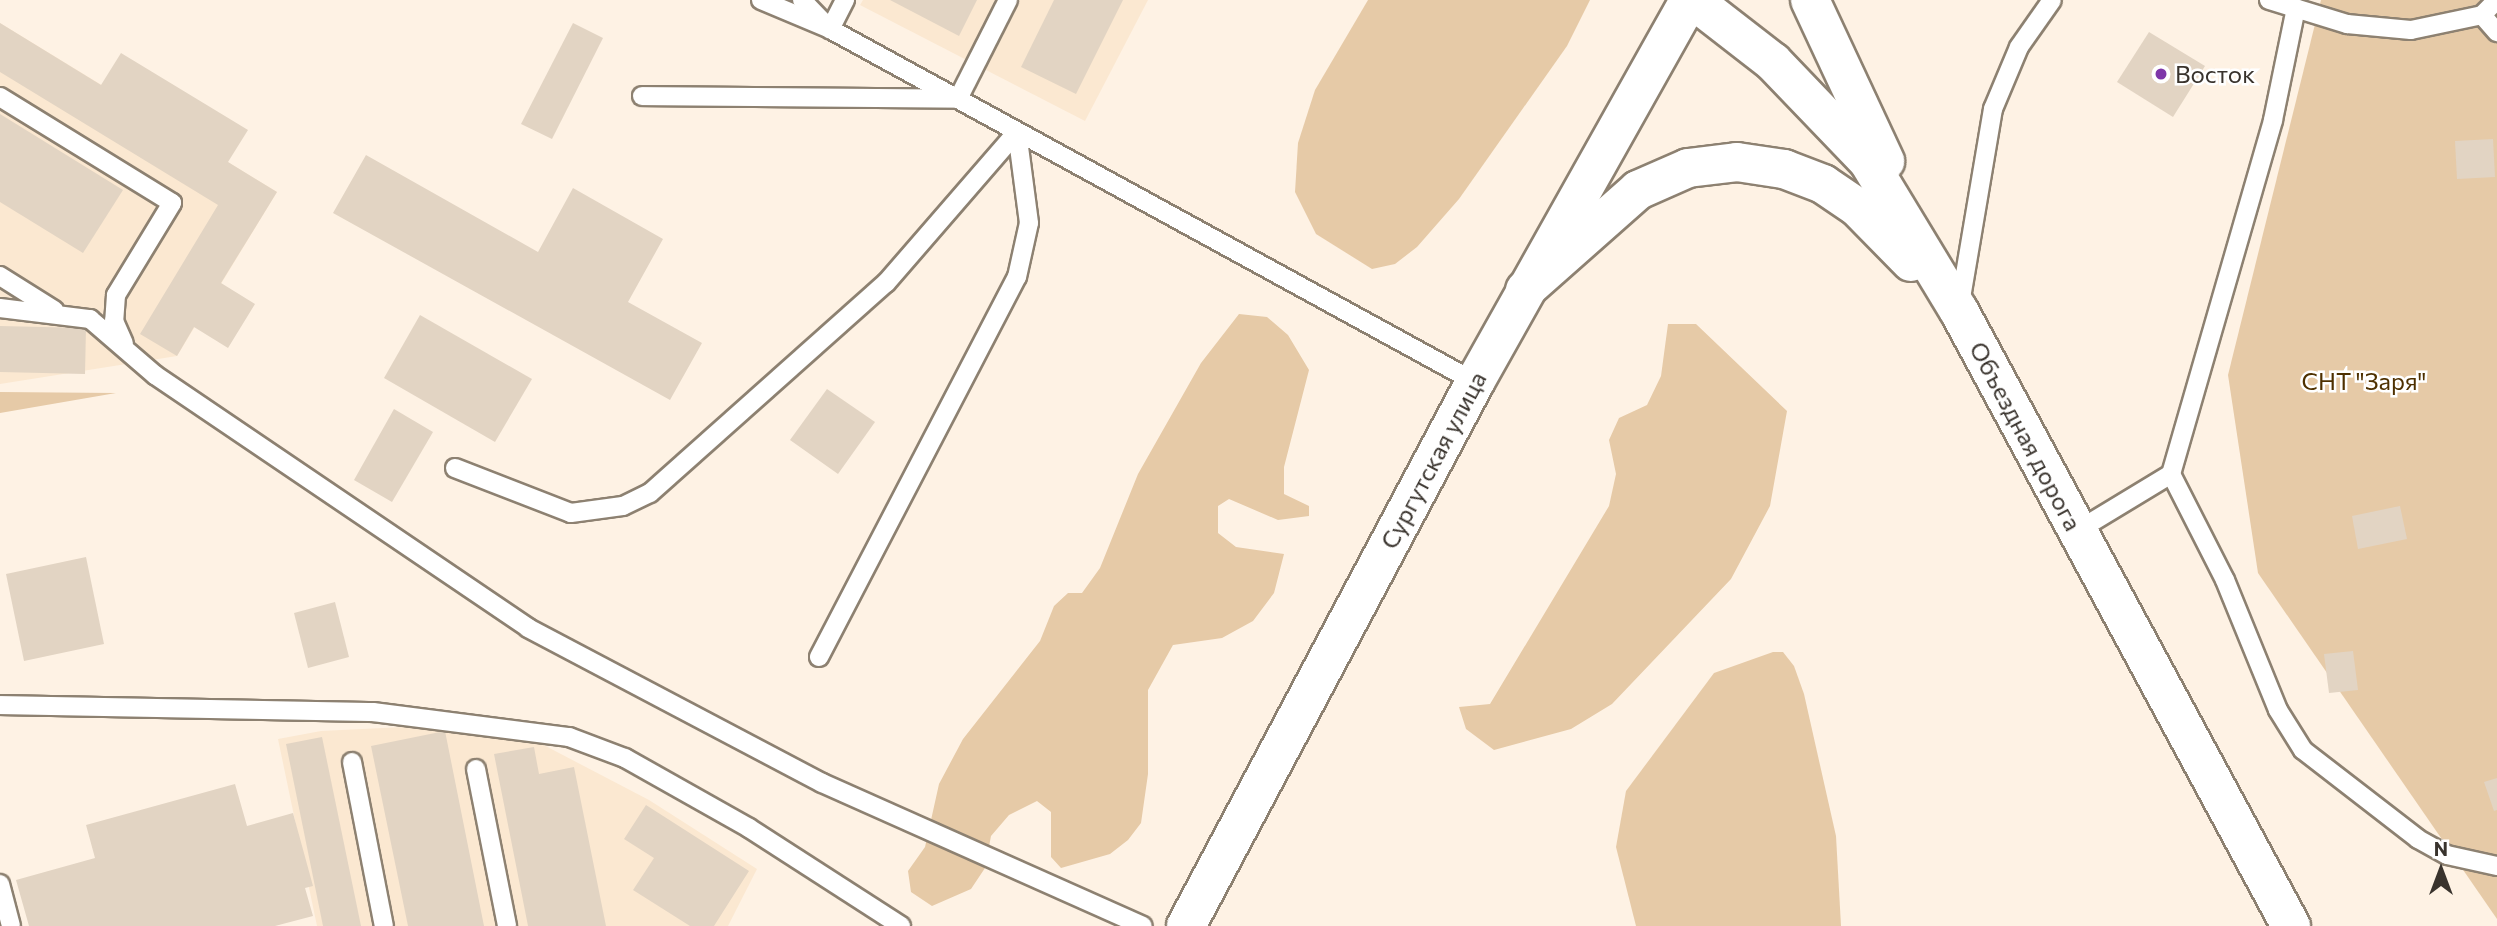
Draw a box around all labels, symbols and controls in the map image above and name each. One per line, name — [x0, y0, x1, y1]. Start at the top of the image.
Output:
place label: Восток — [2175, 60, 2255, 88]
marker: Восток — [2153, 66, 2169, 82]
street label: Объездная дорога — [1964, 337, 2088, 535]
street label: Сургутская улица — [1374, 367, 1492, 553]
park label: СНТ "Заря" — [2301, 367, 2427, 395]
north arrow — [2406, 835, 2476, 905]
text: N — [2434, 837, 2448, 860]

